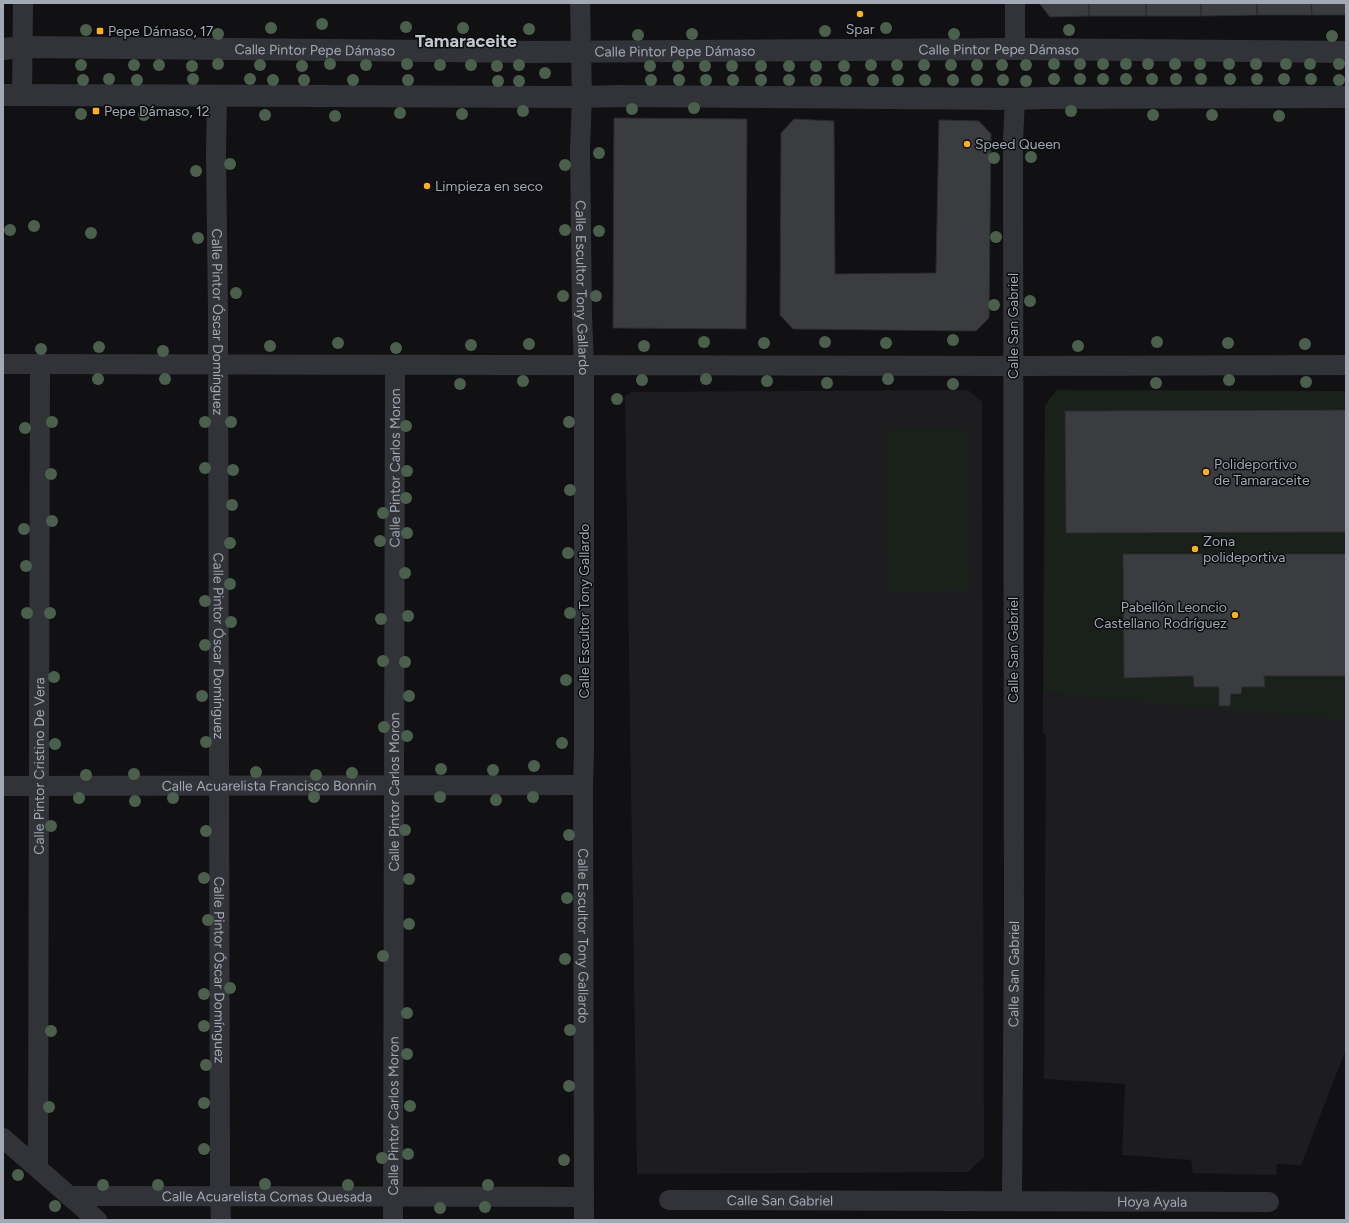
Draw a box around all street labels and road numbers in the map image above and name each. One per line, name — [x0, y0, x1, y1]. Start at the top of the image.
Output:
street label: Calle Pintor Pepe Dámaso — [918, 40, 1079, 58]
street label: Calle Pintor Pepe Dámaso — [234, 41, 395, 59]
street label: Calle Pintor Pepe Dámaso — [594, 42, 755, 60]
street label: Calle Escultor Tony Gallardo — [572, 200, 593, 375]
street label: Calle Pintor Óscar Domínguez — [208, 228, 227, 416]
street label: Calle San Gabriel — [1005, 273, 1022, 379]
street label: Calle Pintor Carlos Moron — [386, 388, 403, 548]
street label: Calle Escultor Tony Gallardo — [576, 524, 593, 699]
street label: Calle Pintor Óscar Domínguez — [210, 552, 227, 740]
street label: Calle San Gabriel — [1005, 597, 1022, 703]
street label: Calle Pintor Cristino De Vera — [30, 677, 48, 855]
street label: Calle Pintor Carlos Moron — [385, 712, 403, 872]
street label: Calle Acuarelista Francisco Bonnin — [162, 777, 377, 794]
street label: Calle Escultor Tony Gallardo — [575, 848, 592, 1023]
street label: Calle Pintor Óscar Domínguez — [211, 876, 228, 1064]
street label: Calle San Gabriel — [1005, 921, 1022, 1027]
street label: Calle Pintor Carlos Moron — [385, 1036, 402, 1196]
street label: Calle Acuarelista Comas Quesada — [162, 1188, 372, 1205]
street label: Calle San Gabriel — [727, 1192, 833, 1209]
street label: Hoya Ayala — [1117, 1193, 1187, 1210]

